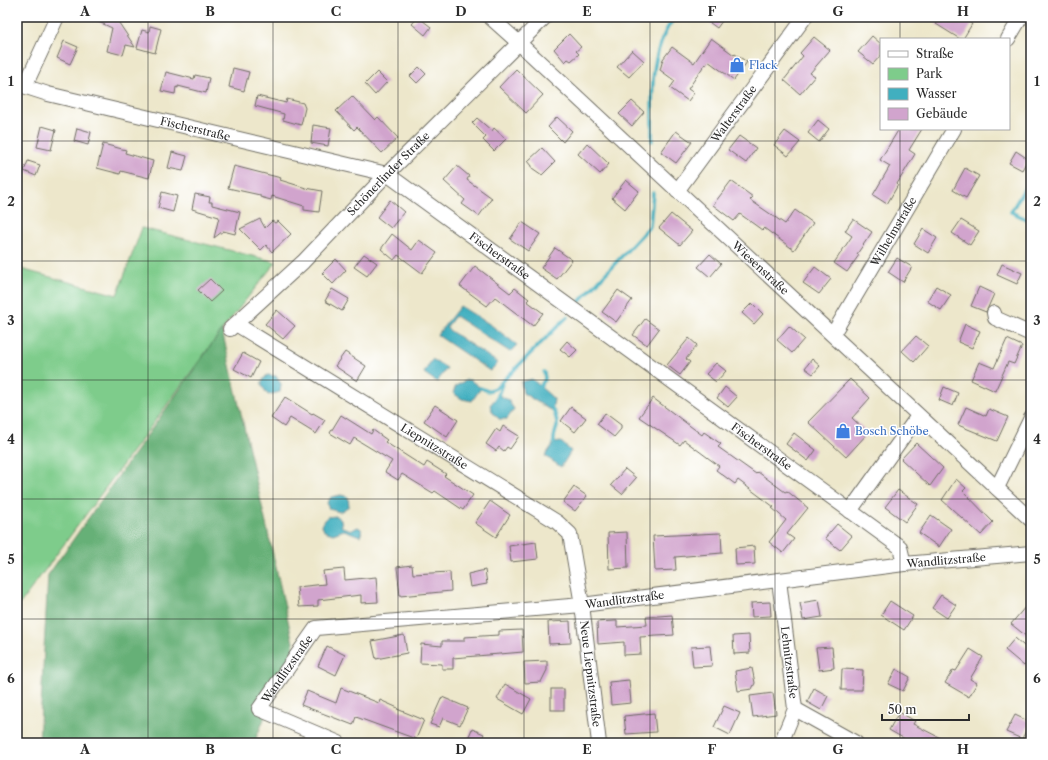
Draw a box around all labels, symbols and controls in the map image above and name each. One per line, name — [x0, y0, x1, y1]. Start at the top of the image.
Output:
text: A — [79, 3, 91, 19]
text: B — [205, 3, 215, 19]
text: C — [331, 3, 341, 19]
text: D — [455, 3, 467, 19]
text: E — [582, 3, 592, 19]
text: F — [708, 3, 717, 19]
text: G — [832, 3, 844, 19]
text: H — [957, 3, 969, 19]
legend — [880, 38, 1010, 130]
text: Straße — [916, 46, 954, 61]
shop icon: Flack — [728, 56, 746, 74]
place label: Flack — [749, 58, 778, 72]
text: Park — [916, 66, 943, 81]
text: 1 — [8, 73, 14, 89]
text: 1 — [1034, 73, 1040, 89]
street label: Walterstraße — [708, 82, 760, 146]
text: Wasser — [915, 86, 957, 101]
text: Gebäude — [916, 106, 968, 121]
street label: Fischerstraße — [159, 114, 232, 144]
street label: Schönerlinder Straße — [344, 129, 433, 219]
text: 2 — [7, 193, 15, 209]
text: 2 — [1033, 193, 1041, 209]
street label: Wilhelmstraße — [867, 194, 919, 270]
street label: Fischerstraße — [466, 229, 533, 283]
street label: Wiesenstraße — [729, 238, 792, 298]
text: 3 — [7, 312, 15, 328]
text: 3 — [1033, 312, 1041, 328]
street label: Liepnitzstraße — [398, 420, 470, 472]
street label: Fischerstraße — [728, 420, 795, 473]
shop icon: Bosch Schöbe — [834, 422, 852, 440]
place label: Bosch Schöbe — [855, 424, 929, 438]
text: 4 — [7, 431, 15, 447]
text: 4 — [1033, 431, 1041, 447]
street label: Wandlitzstraße — [905, 550, 987, 571]
text: 5 — [7, 551, 15, 567]
text: 5 — [1033, 551, 1041, 567]
street label: Wandlitzstraße — [583, 588, 665, 612]
street label: Neue Liepnitzstraße — [577, 620, 604, 728]
street label: Lehnitzstraße — [778, 625, 801, 699]
street label: Wandlitzstraße — [258, 632, 316, 706]
text: 6 — [7, 670, 15, 686]
text: 6 — [1033, 670, 1041, 686]
scale bar — [882, 696, 969, 722]
text: 50 m — [888, 702, 917, 717]
text: A — [79, 741, 91, 757]
text: B — [205, 741, 215, 757]
text: C — [331, 741, 341, 757]
text: D — [455, 741, 467, 757]
text: E — [582, 741, 592, 757]
text: F — [708, 741, 717, 757]
text: G — [832, 741, 844, 757]
text: H — [957, 741, 969, 757]

